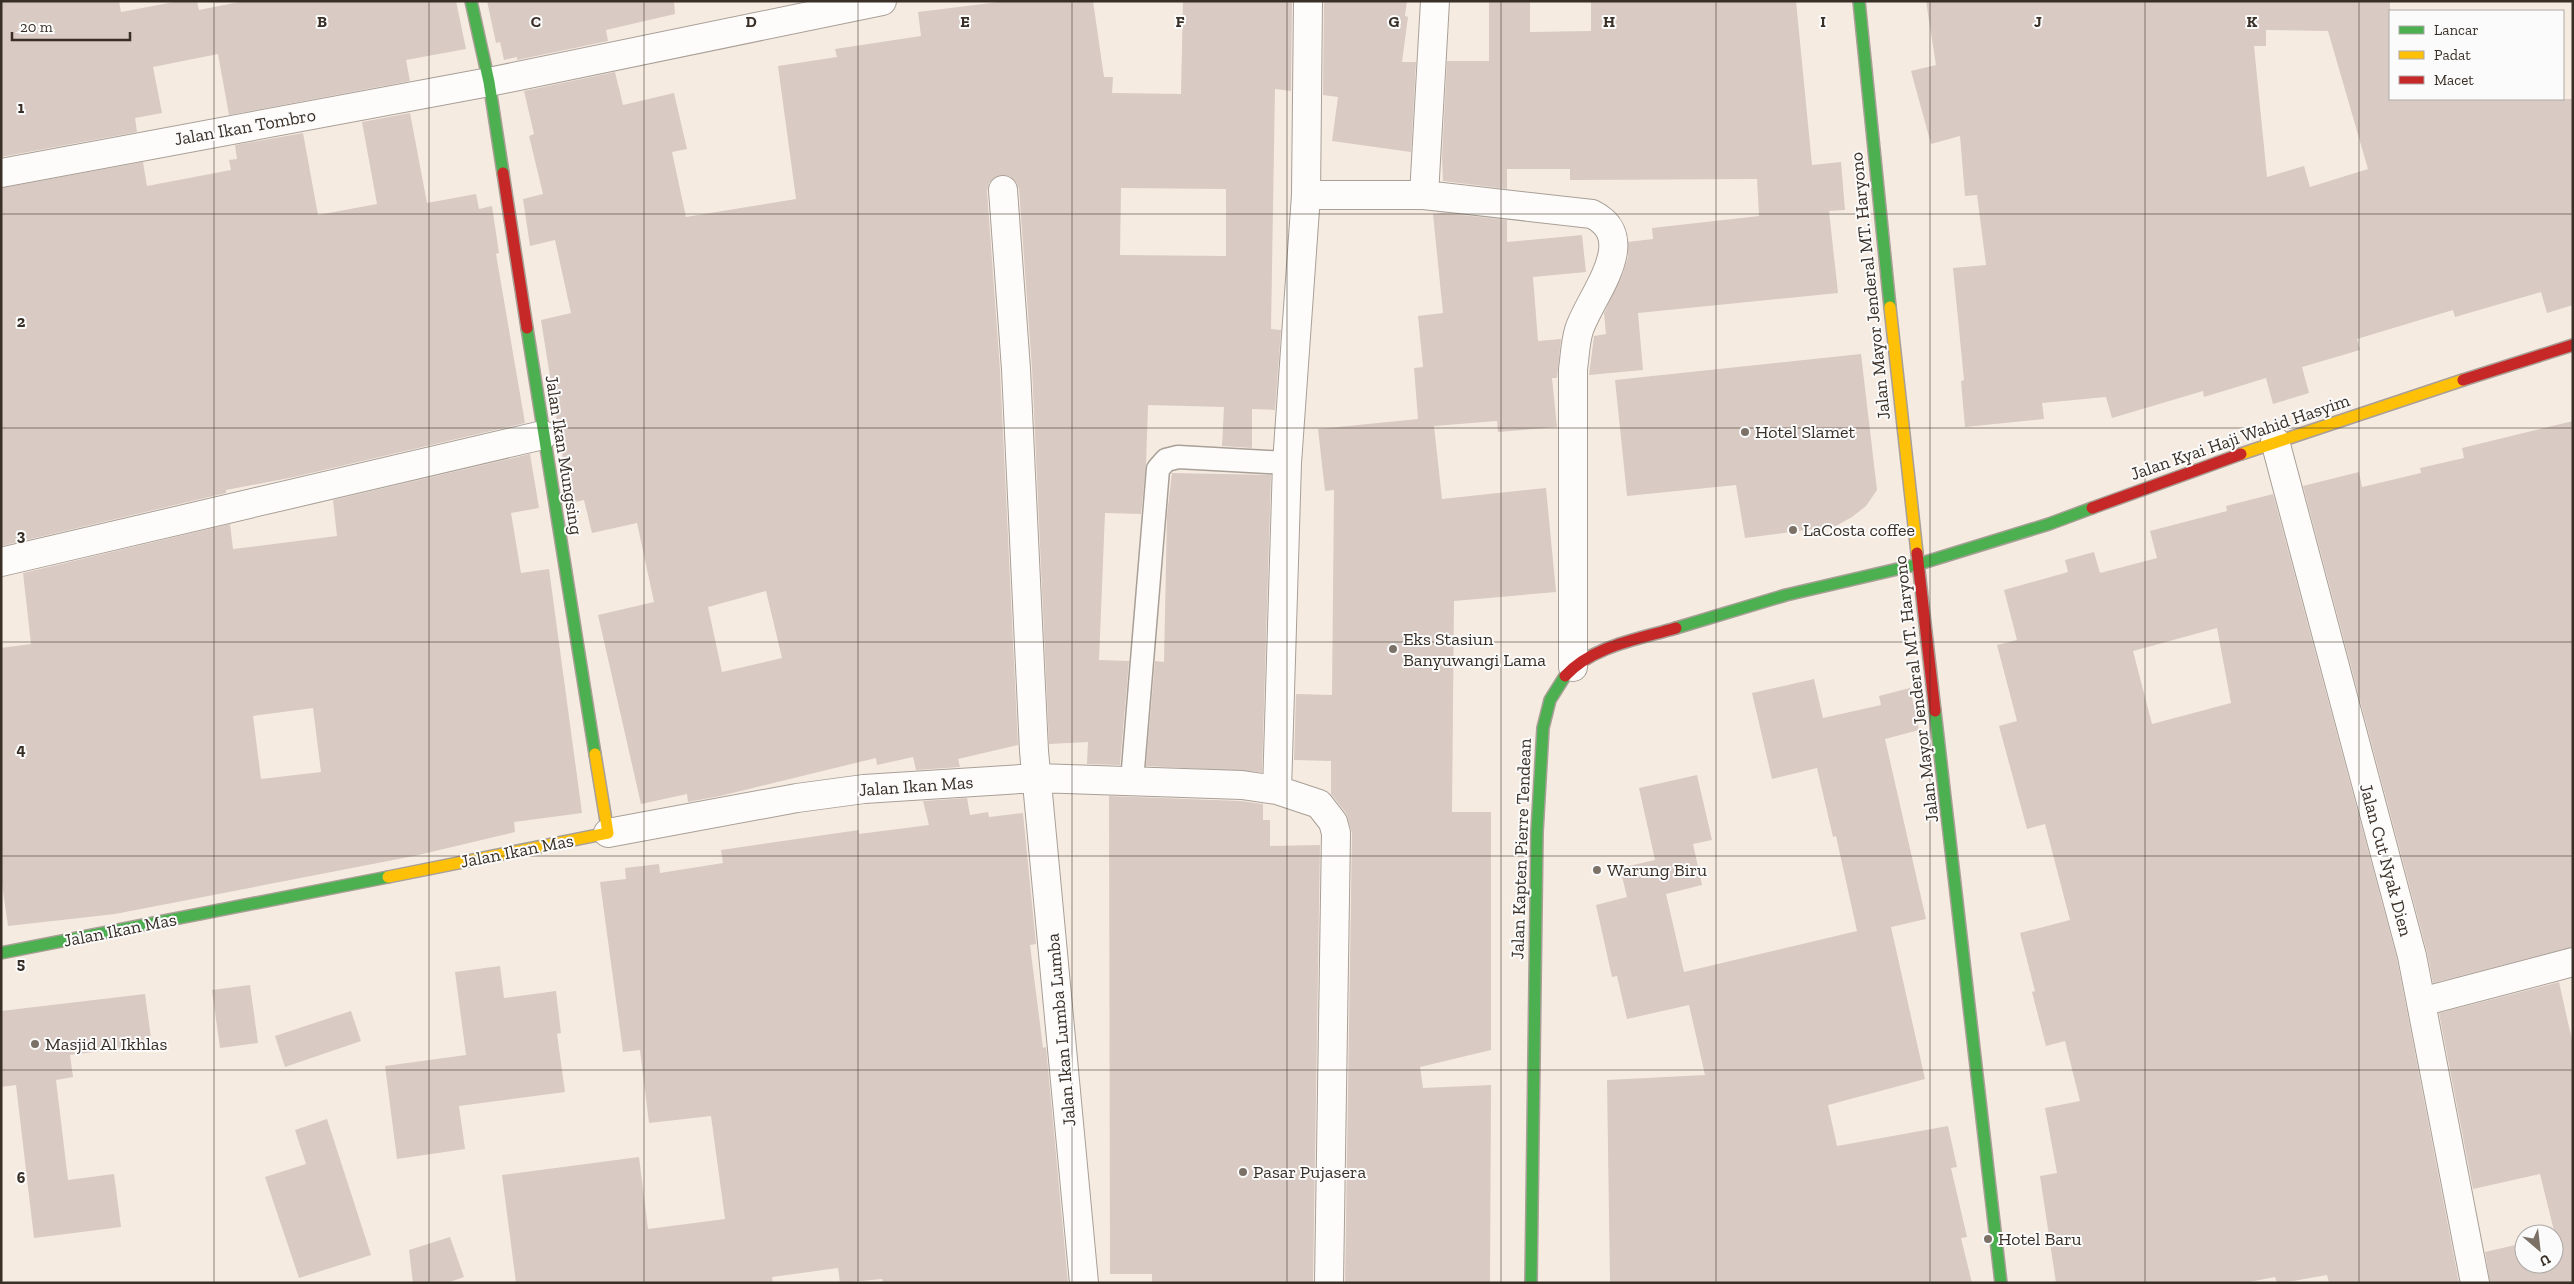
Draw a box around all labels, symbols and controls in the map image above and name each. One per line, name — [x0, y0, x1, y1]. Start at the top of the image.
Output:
scale bar — [12, 10, 130, 42]
legend — [2389, 10, 2564, 100]
text: B — [317, 12, 327, 31]
text: C — [531, 12, 541, 31]
text: D — [745, 12, 757, 31]
text: E — [960, 12, 970, 31]
text: F — [1175, 12, 1185, 31]
text: G — [1389, 12, 1400, 31]
text: H — [1603, 12, 1615, 31]
text: I — [1820, 12, 1826, 31]
text: J — [2034, 12, 2042, 31]
text: K — [2247, 12, 2258, 31]
text: 20 m — [20, 18, 53, 36]
text: Lancar — [2434, 21, 2479, 39]
text: Padat — [2434, 46, 2471, 64]
text: Macet — [2434, 71, 2474, 89]
text: 1 — [18, 98, 25, 117]
street label: Jalan Ikan Tombro — [172, 104, 318, 150]
street label: Jalan Mayor Jenderal MT. Haryono — [1845, 151, 1895, 421]
text: 2 — [17, 312, 26, 331]
street label: Jalan Ikan Mungsing — [541, 374, 588, 537]
street label: Jalan Kyai Haji Wahid Hasyim — [2127, 389, 2353, 485]
place label: Hotel Slamet — [1755, 421, 1855, 443]
marker: Hotel Slamet — [1739, 426, 1751, 438]
place label: LaCosta coffee — [1803, 519, 1915, 541]
marker: LaCosta coffee — [1787, 524, 1799, 536]
text: 3 — [17, 526, 26, 545]
street label: Jalan Mayor Jenderal MT. Haryono — [1889, 554, 1943, 824]
place label: Eks Stasiun Banyuwangi Lama — [1403, 628, 1546, 671]
marker: Eks Stasiun Banyuwangi Lama — [1387, 643, 1399, 655]
street label: Jalan Kapten Pierre Tendean — [1506, 737, 1536, 960]
text: 4 — [16, 740, 26, 759]
street label: Jalan Ikan Mas — [858, 771, 974, 801]
street label: Jalan Cut Nyak Dien — [2355, 781, 2417, 939]
street label: Jalan Ikan Mas — [459, 829, 576, 873]
place label: Warung Biru — [1607, 859, 1707, 881]
marker: Warung Biru — [1591, 864, 1603, 876]
street label: Jalan Ikan Mas — [62, 908, 179, 952]
street label: Jalan Ikan Lumba Lumba — [1042, 932, 1080, 1128]
text: 5 — [17, 954, 25, 973]
place label: Masjid Al Ikhlas — [45, 1033, 168, 1055]
marker: Masjid Al Ikhlas — [29, 1038, 41, 1050]
place label: Pasar Pujasera — [1253, 1161, 1366, 1183]
marker: Pasar Pujasera — [1237, 1166, 1249, 1178]
text: 6 — [17, 1168, 26, 1187]
north arrow — [2514, 1224, 2564, 1274]
place label: Hotel Baru — [1998, 1228, 2082, 1250]
marker: Hotel Baru — [1982, 1233, 1994, 1245]
text: U — [2536, 1250, 2553, 1270]

